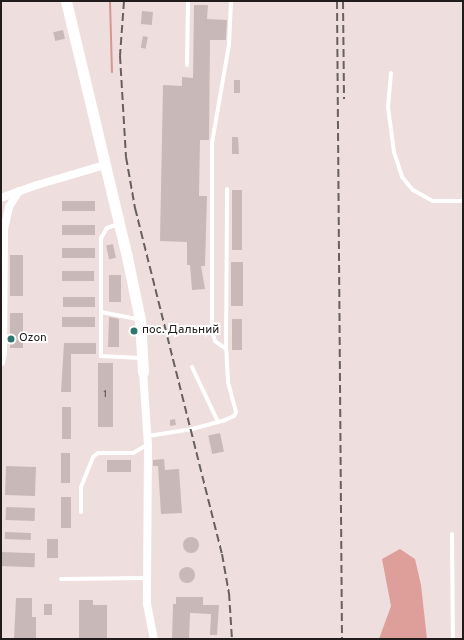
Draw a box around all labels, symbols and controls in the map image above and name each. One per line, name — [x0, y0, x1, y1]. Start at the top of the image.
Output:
place label: пос. Дальний — [142, 324, 219, 338]
marker: пос. Дальний — [129, 326, 139, 336]
place label: Ozon — [19, 332, 47, 346]
marker: Ozon — [6, 334, 16, 344]
house number: 1 — [103, 389, 107, 401]

